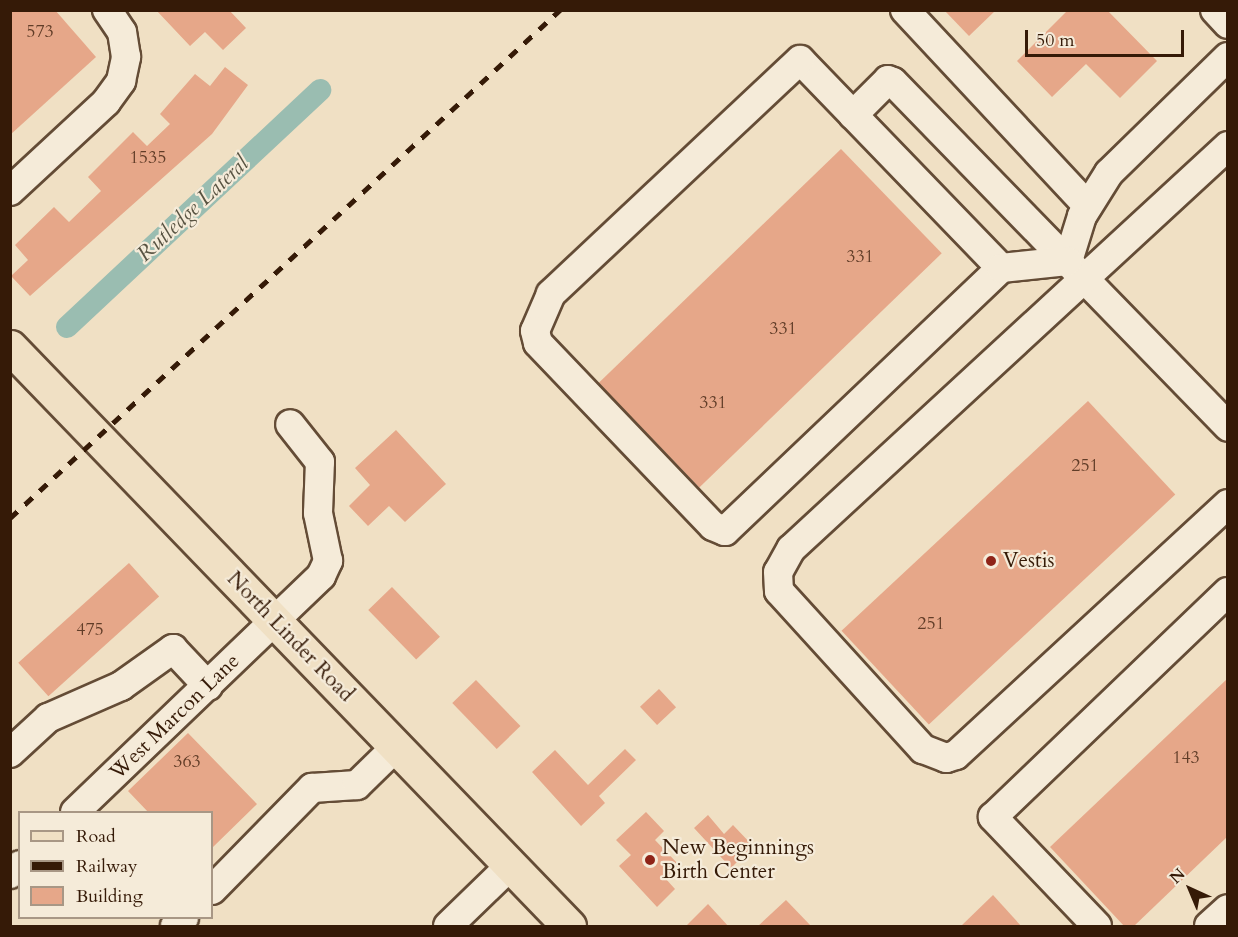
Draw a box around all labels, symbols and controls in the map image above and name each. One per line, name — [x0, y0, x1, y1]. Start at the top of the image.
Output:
scale bar — [1028, 18, 1187, 56]
house number: 573 — [26, 21, 54, 43]
text: 50 m — [1036, 28, 1075, 53]
house number: 1535 — [130, 147, 166, 169]
water label: Rutledge Lateral — [132, 151, 254, 267]
house number: 331 — [846, 246, 874, 268]
house number: 331 — [769, 318, 797, 340]
house number: 331 — [699, 392, 727, 414]
house number: 251 — [1071, 455, 1099, 477]
place label: Vestis — [1003, 548, 1055, 574]
marker: Vestis — [984, 554, 998, 568]
street label: North Linder Road — [221, 567, 359, 707]
house number: 251 — [917, 613, 945, 635]
house number: 475 — [76, 619, 104, 641]
street label: West Marcon Lane — [105, 649, 245, 785]
house number: 143 — [1172, 747, 1200, 769]
house number: 363 — [173, 751, 201, 773]
legend — [18, 811, 213, 919]
text: Road — [76, 824, 116, 849]
place label: New Beginnings Birth Center — [662, 835, 814, 885]
marker: New Beginnings Birth Center — [643, 853, 657, 867]
text: Railway — [76, 854, 138, 879]
north arrow — [1160, 859, 1220, 919]
text: N — [1165, 863, 1190, 889]
text: Building — [76, 884, 143, 909]

